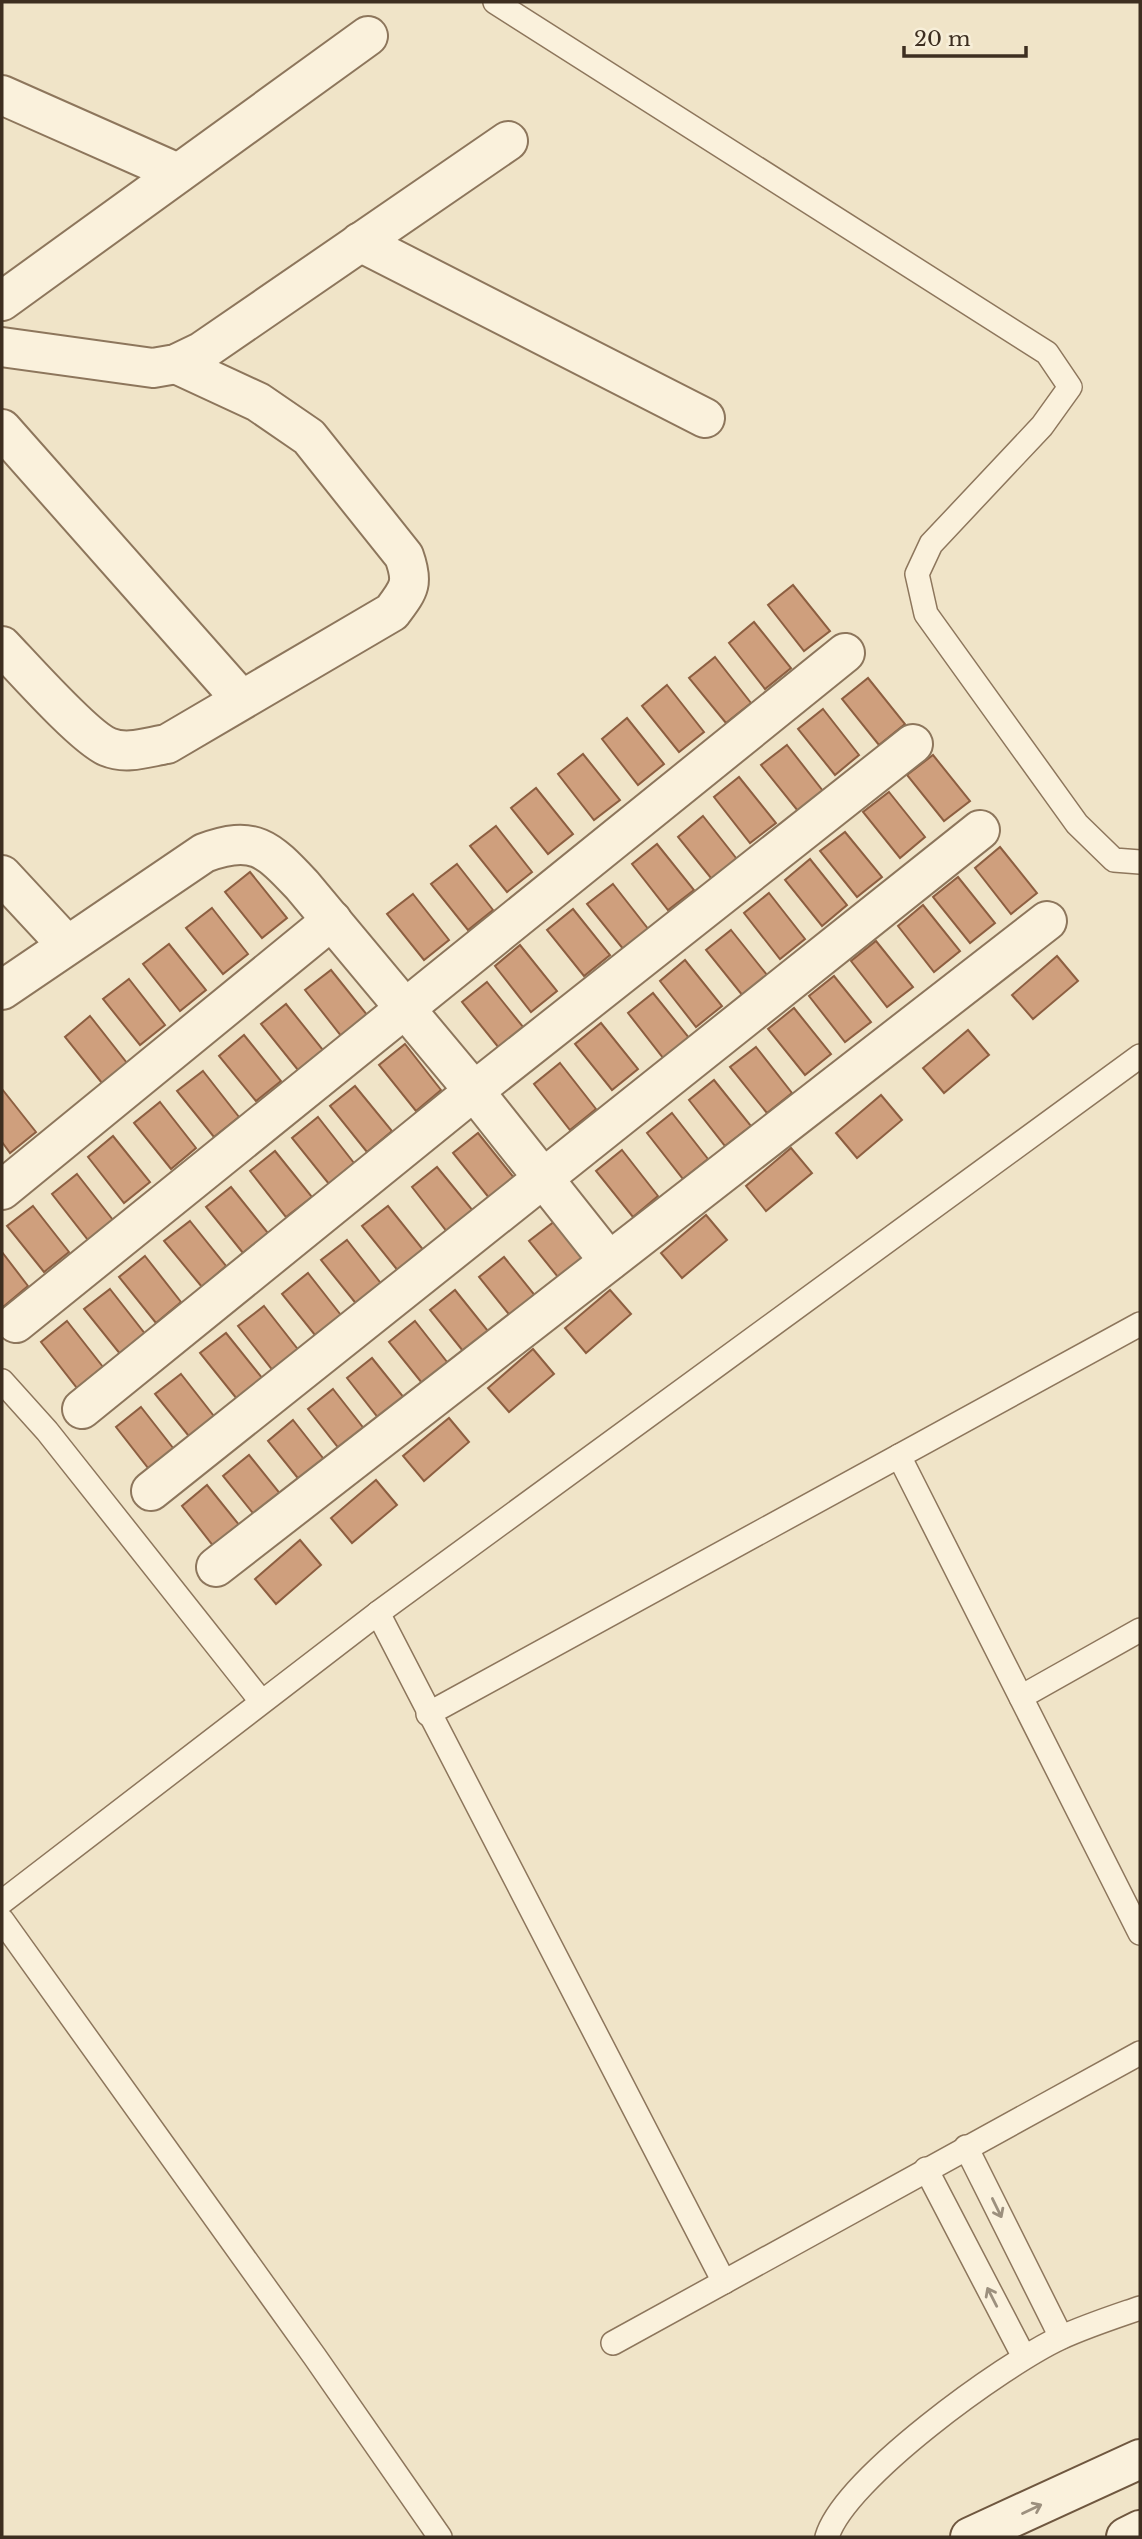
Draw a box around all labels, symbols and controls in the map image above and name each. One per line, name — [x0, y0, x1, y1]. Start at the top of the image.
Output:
scale bar — [904, 14, 1026, 58]
text: 20 m — [914, 26, 971, 52]
one-way arrow — [990, 2197, 1004, 2218]
one-way arrow — [985, 2287, 999, 2308]
one-way arrow — [1021, 2502, 1042, 2515]

